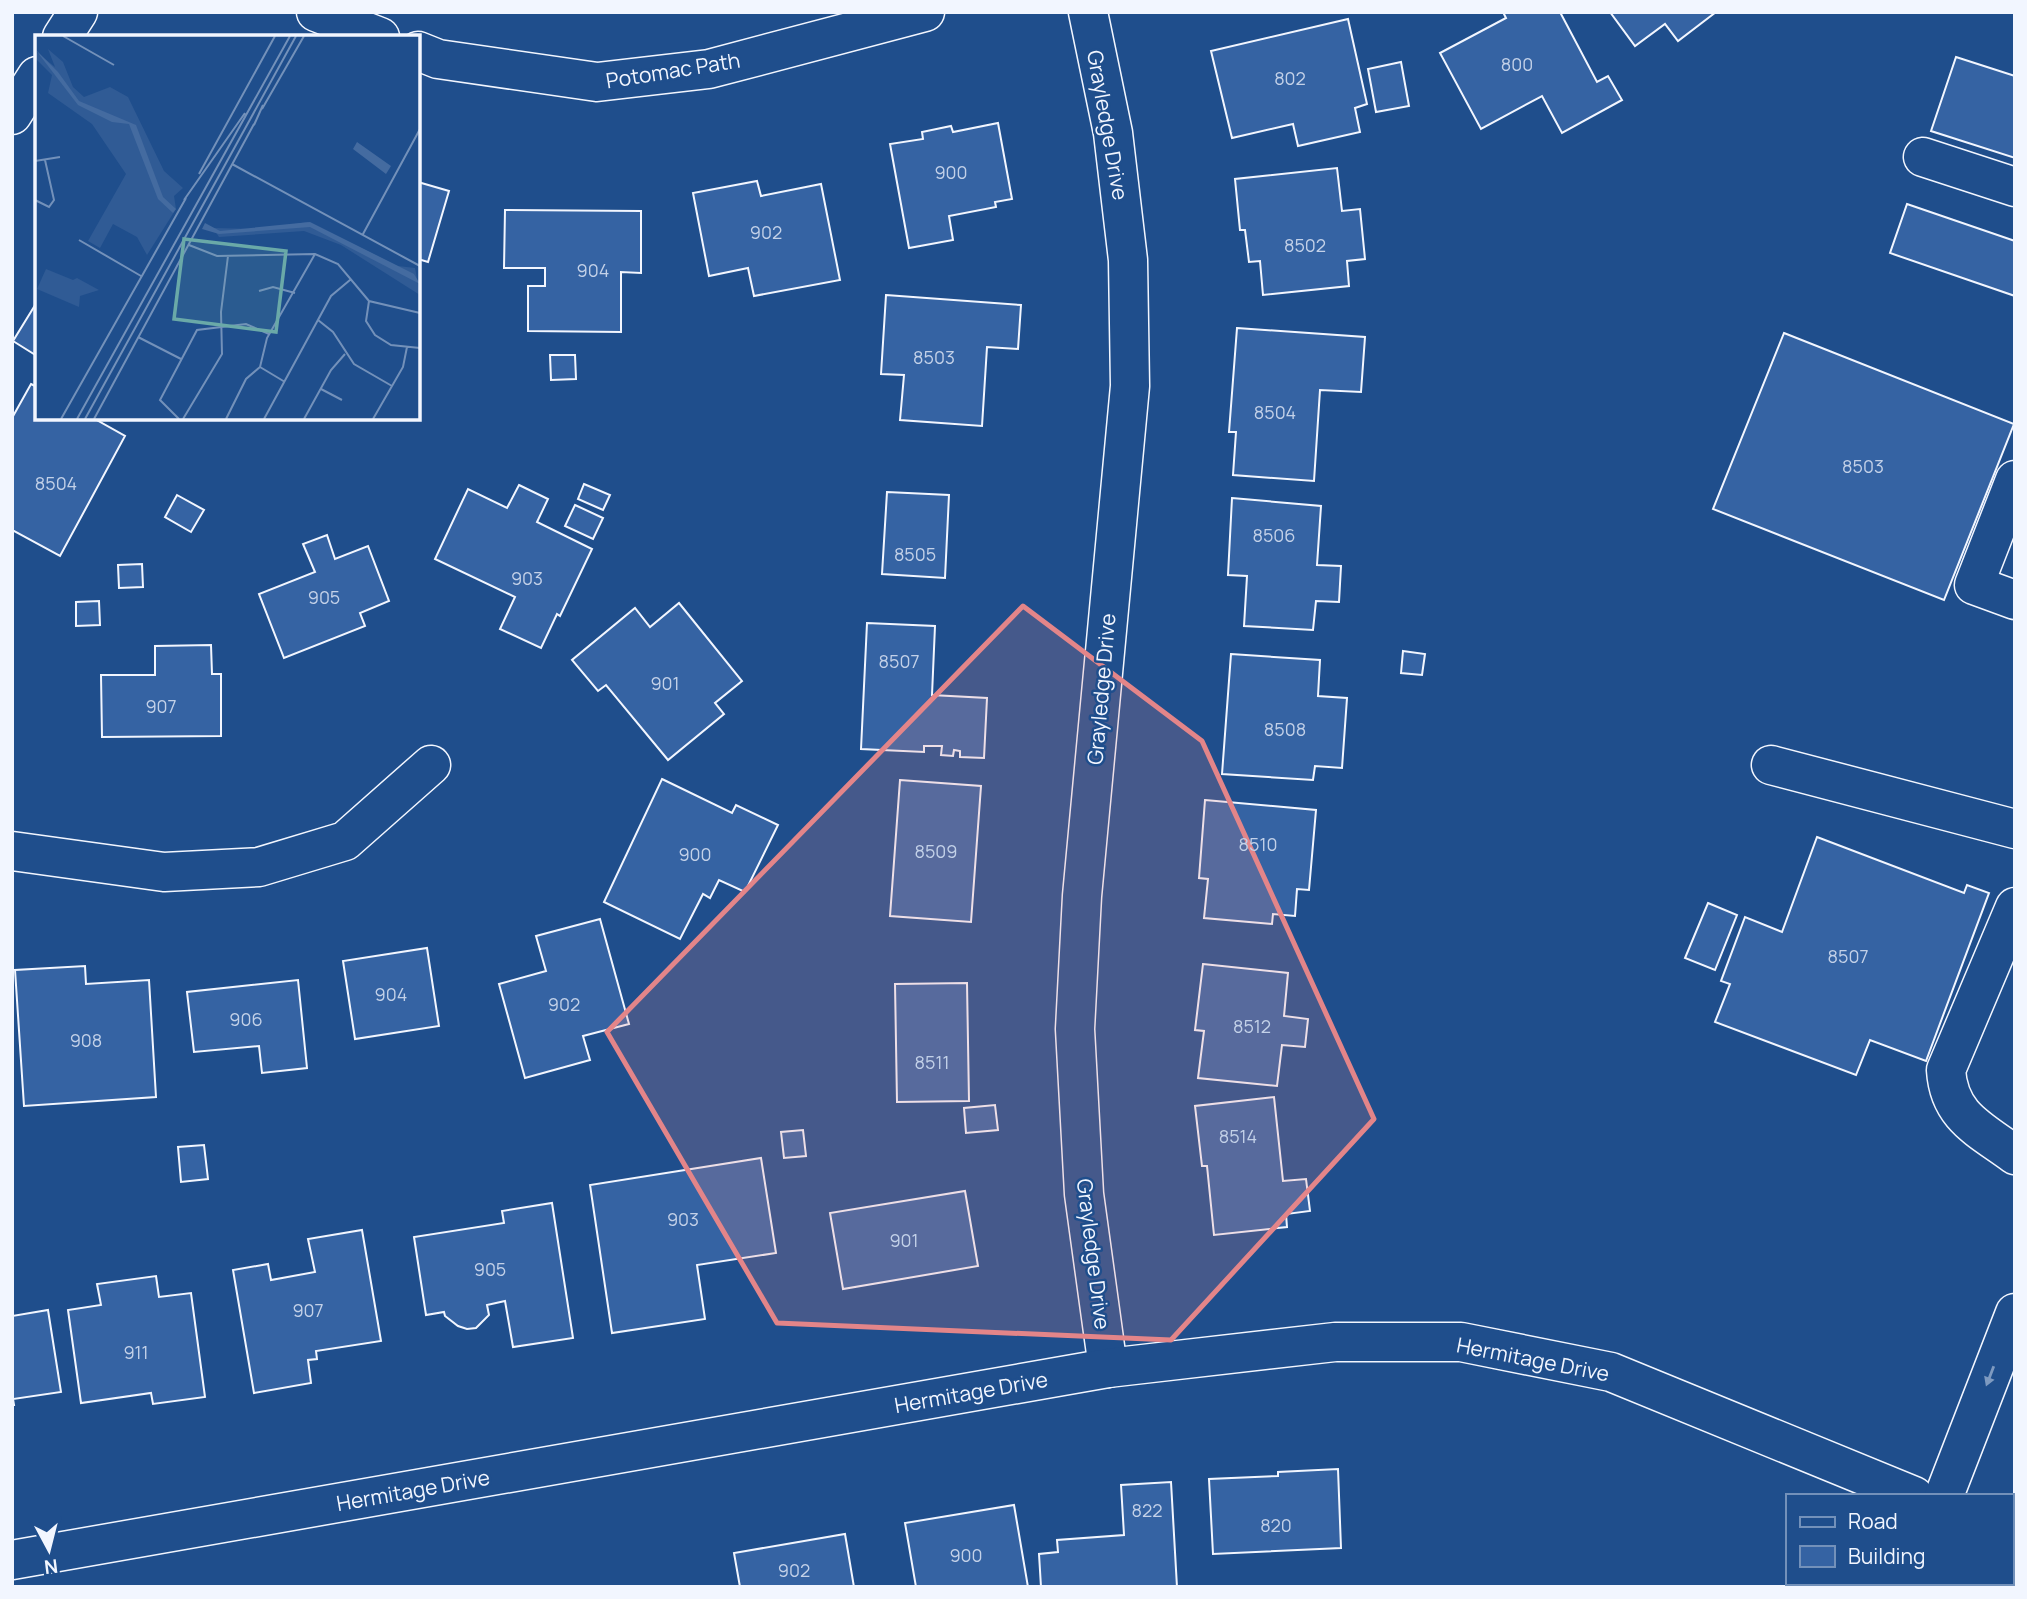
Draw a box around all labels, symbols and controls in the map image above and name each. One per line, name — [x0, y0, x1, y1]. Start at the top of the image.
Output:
inset map — [35, 35, 420, 420]
street label: Potomac Path — [604, 46, 742, 94]
street label: Grayledge Drive — [1081, 48, 1135, 202]
house number: 800 — [1501, 52, 1533, 76]
house number: 802 — [1274, 66, 1306, 90]
house number: 900 — [934, 160, 968, 184]
house number: 902 — [750, 220, 782, 244]
house number: 8502 — [1284, 233, 1326, 257]
house number: 904 — [577, 258, 609, 282]
house number: 8503 — [913, 345, 955, 369]
house number: 8504 — [1254, 400, 1296, 424]
house number: 8503 — [1842, 454, 1884, 478]
house number: 8504 — [35, 471, 77, 495]
house number: 8506 — [1253, 523, 1296, 547]
house number: 8505 — [894, 542, 936, 566]
house number: 903 — [511, 566, 543, 590]
house number: 905 — [308, 585, 340, 609]
street label: Grayledge Drive — [1080, 612, 1122, 766]
house number: 8507 — [879, 649, 919, 673]
house number: 901 — [650, 671, 680, 695]
house number: 907 — [145, 694, 177, 718]
house number: 8508 — [1264, 717, 1306, 741]
house number: 8510 — [1239, 832, 1277, 856]
house number: 8509 — [915, 839, 958, 863]
house number: 900 — [678, 842, 712, 866]
house number: 8507 — [1828, 944, 1868, 968]
house number: 904 — [375, 982, 407, 1006]
house number: 902 — [548, 992, 580, 1016]
house number: 906 — [229, 1007, 263, 1031]
house number: 8512 — [1233, 1014, 1271, 1038]
house number: 908 — [70, 1028, 102, 1052]
house number: 8511 — [915, 1050, 949, 1074]
house number: 8514 — [1219, 1124, 1257, 1148]
street label: Grayledge Drive — [1071, 1177, 1117, 1331]
house number: 903 — [667, 1207, 699, 1231]
house number: 901 — [889, 1228, 919, 1252]
house number: 905 — [474, 1257, 506, 1281]
house number: 907 — [292, 1298, 324, 1322]
street label: Hermitage Drive — [1454, 1330, 1612, 1388]
house number: 911 — [123, 1340, 149, 1364]
street label: Hermitage Drive — [892, 1365, 1050, 1419]
one-way arrow — [1985, 1366, 1996, 1387]
street label: Hermitage Drive — [334, 1463, 492, 1517]
legend — [1786, 1494, 2013, 1585]
house number: 822 — [1132, 1498, 1162, 1522]
text: Road — [1848, 1507, 1898, 1535]
house number: 820 — [1260, 1513, 1292, 1537]
north arrow — [14, 1515, 84, 1585]
text: Building — [1848, 1542, 1925, 1570]
house number: 900 — [949, 1543, 983, 1567]
text: N — [43, 1553, 59, 1581]
house number: 902 — [778, 1558, 810, 1582]

